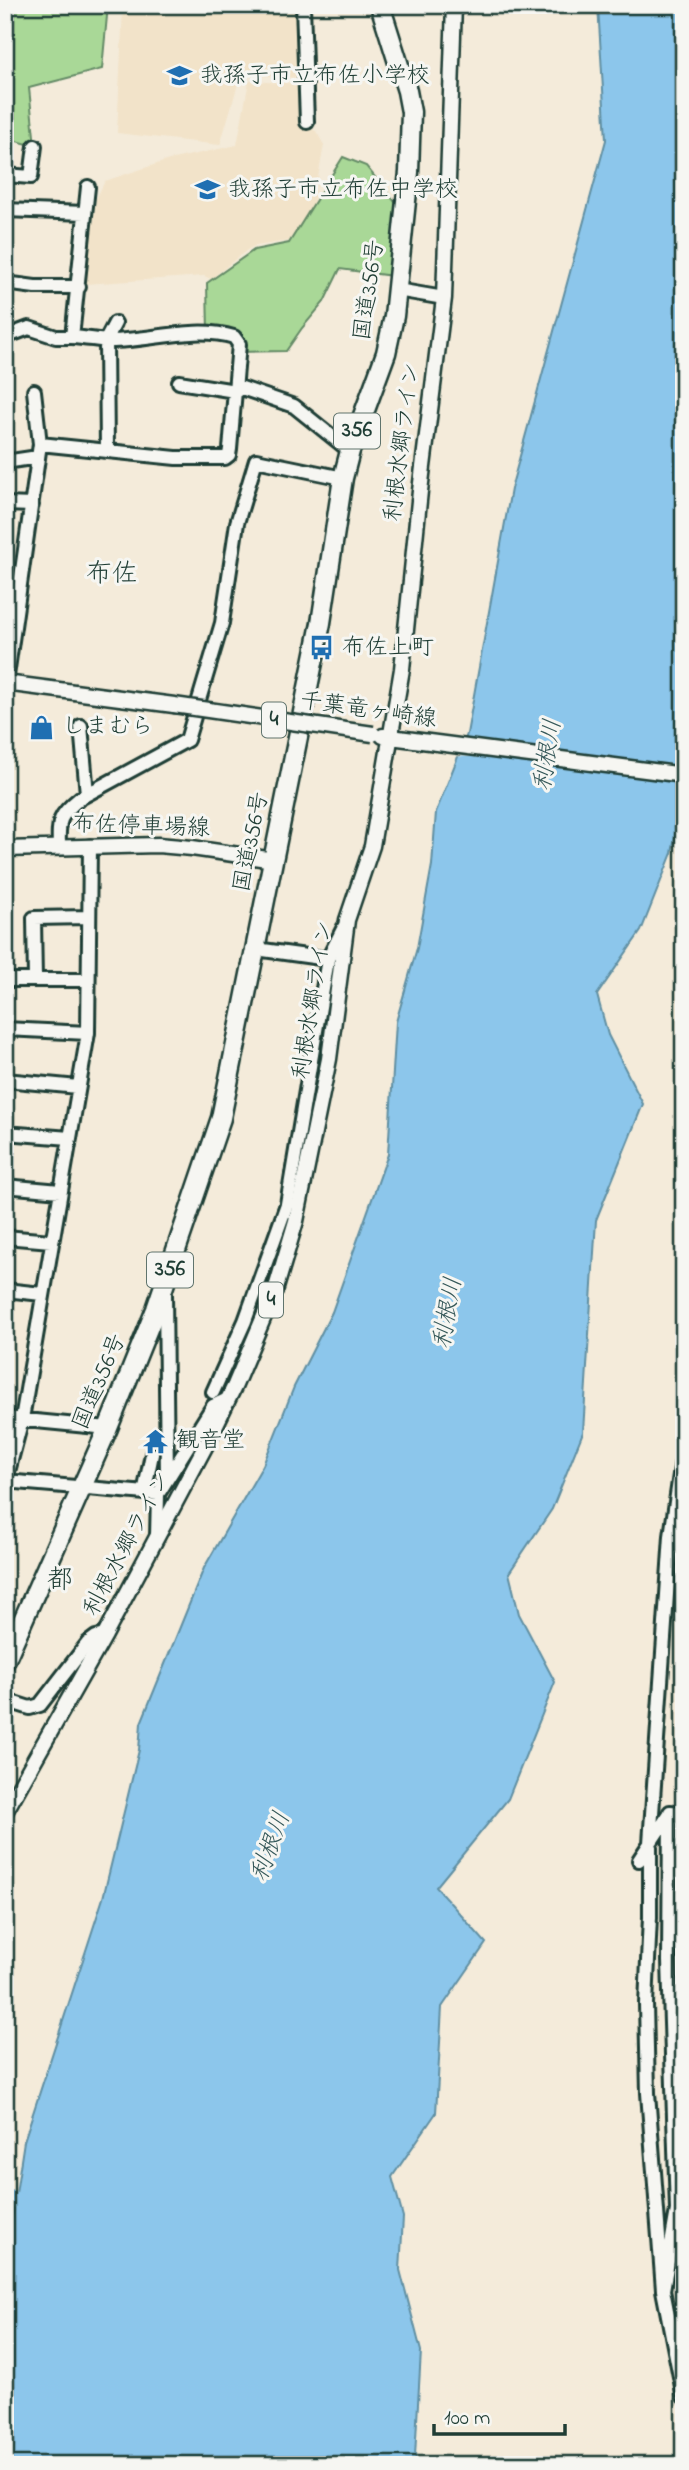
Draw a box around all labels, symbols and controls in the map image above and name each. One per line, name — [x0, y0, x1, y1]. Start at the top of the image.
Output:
place label: 我孫子市立布佐小学校 — [200, 60, 430, 93]
school or university icon: 我孫子市立布佐小学校 — [166, 62, 194, 90]
place label: 我孫子市立布佐中学校 — [228, 174, 458, 207]
school or university icon: 我孫子市立布佐中学校 — [194, 176, 222, 204]
street label: 国道356号 — [347, 237, 393, 343]
street label: 利根水郷ライン — [377, 361, 429, 523]
road number: 356 — [334, 414, 380, 448]
district label: 布佐 — [86, 556, 138, 594]
place label: 布佐上町 — [342, 632, 434, 665]
bus stop icon: 布佐上町 — [308, 634, 336, 662]
street label: 千葉竜ヶ崎線 — [297, 685, 439, 737]
road number: 4 — [262, 702, 286, 738]
place label: しまむら — [62, 711, 154, 744]
shop icon: しまむら — [28, 713, 56, 741]
water label: 利根川 — [526, 717, 572, 793]
street label: 国道356号 — [226, 789, 278, 895]
street label: 布佐停車場線 — [71, 808, 211, 846]
street label: 利根水郷ライン — [285, 918, 343, 1082]
road number: 356 — [147, 1252, 193, 1288]
water label: 利根川 — [426, 1275, 472, 1351]
road number: 4 — [259, 1282, 283, 1318]
street label: 国道356号 — [65, 1329, 135, 1435]
place label: 観音堂 — [176, 1425, 245, 1458]
temple icon: 観音堂 — [142, 1427, 170, 1455]
street label: 利根水郷ライン — [76, 1466, 180, 1622]
district label: 都 — [47, 1562, 73, 1600]
water label: 利根川 — [243, 1807, 301, 1887]
scale bar — [434, 2393, 565, 2437]
text: 100 m — [444, 2404, 490, 2434]

